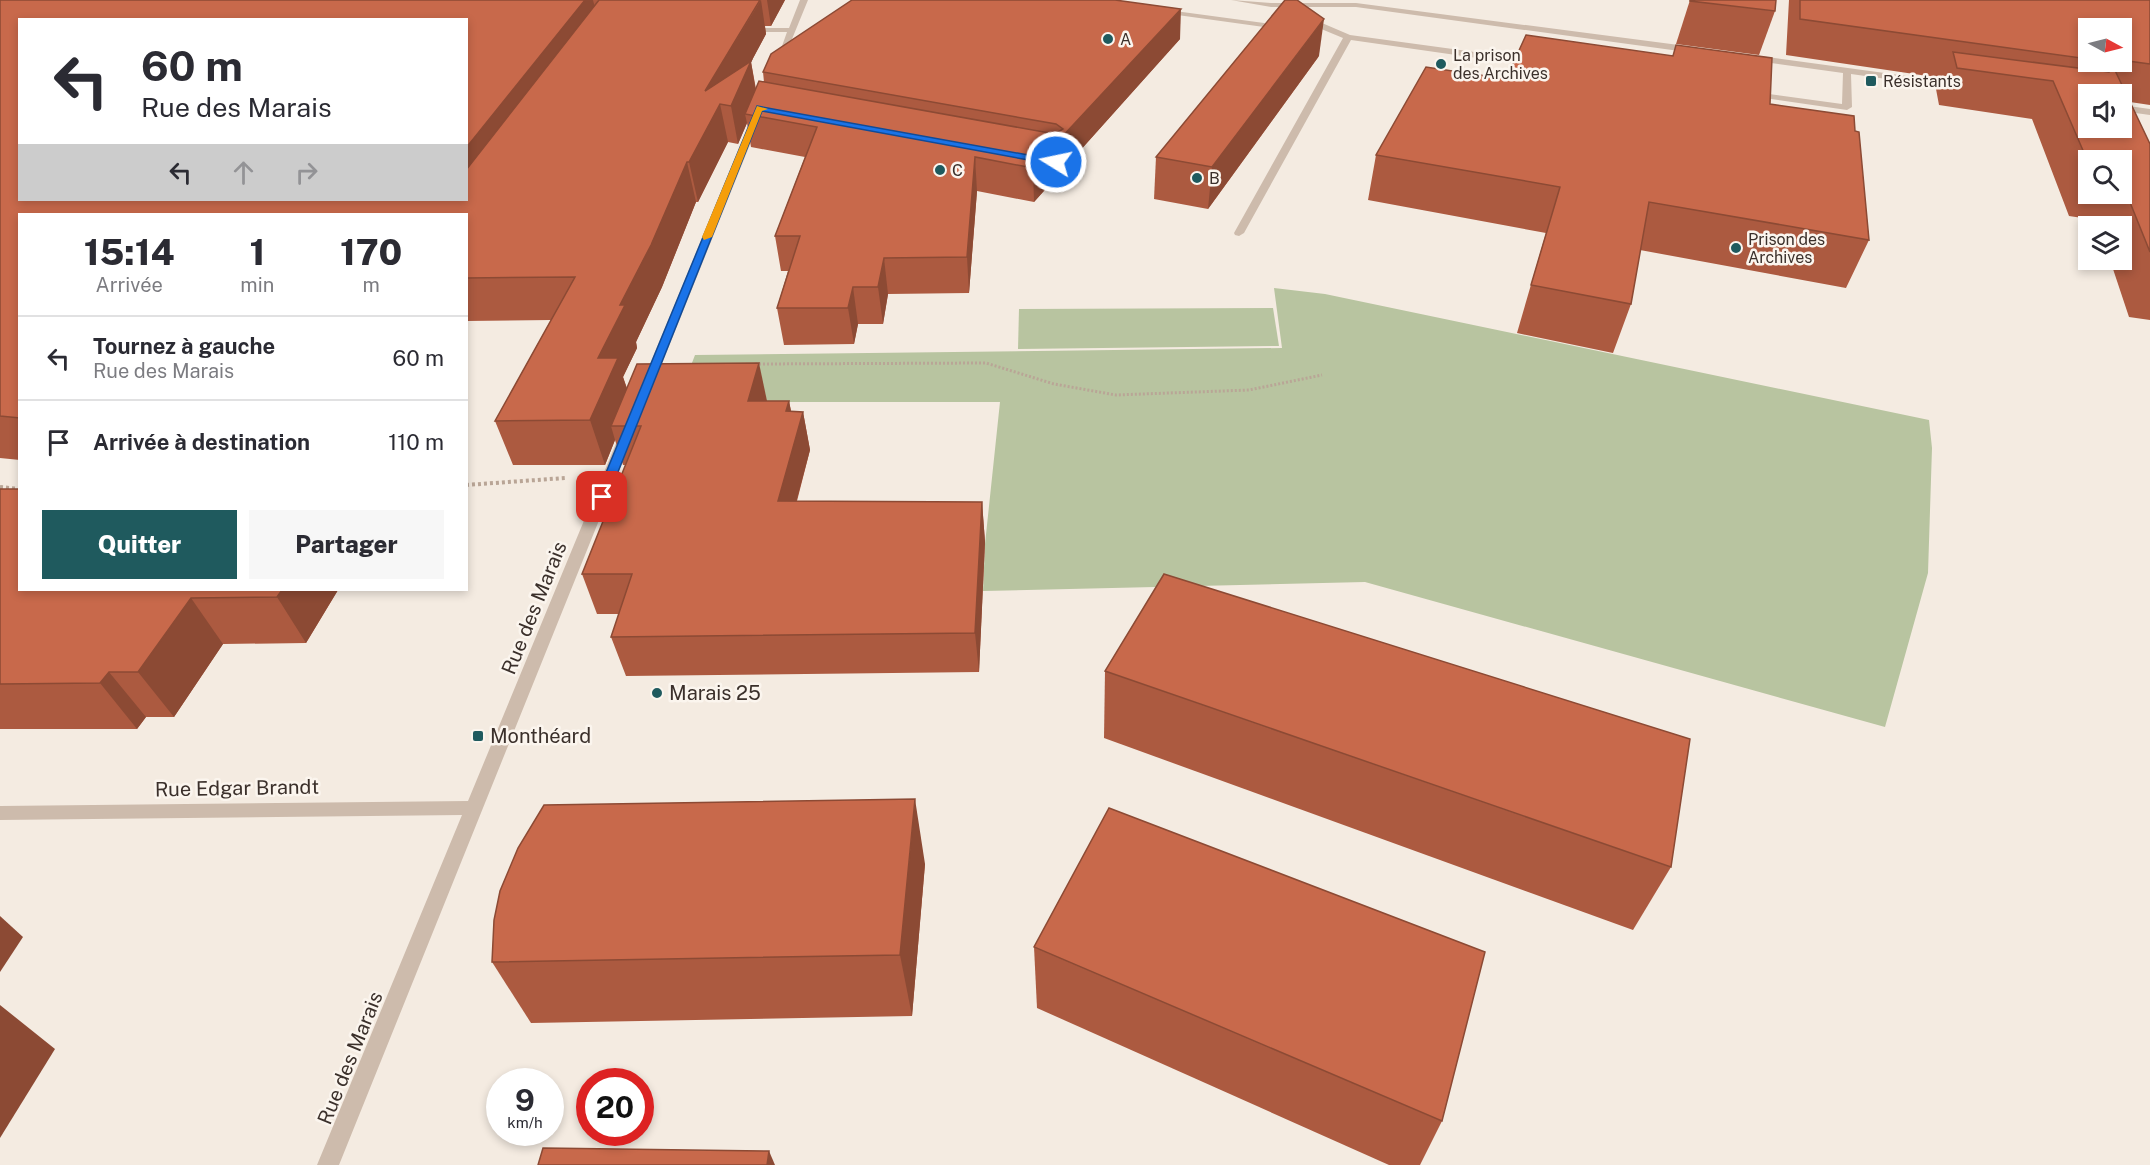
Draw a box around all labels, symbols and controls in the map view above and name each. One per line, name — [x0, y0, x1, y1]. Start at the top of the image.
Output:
north arrow — [2078, 18, 2132, 72]
map controls — [2078, 18, 2132, 270]
place label: A — [1120, 30, 1131, 49]
marker: A — [1101, 32, 1115, 46]
text: 60 m — [141, 41, 243, 90]
icon: left — [42, 42, 120, 120]
place label: La prison des Archives — [1453, 46, 1548, 83]
marker: La prison des Archives — [1434, 57, 1448, 71]
place label: Résistants — [1883, 72, 1961, 91]
marker: Résistants — [1864, 74, 1878, 88]
button: sound — [2078, 84, 2132, 138]
text: Rue des Marais — [141, 91, 332, 123]
position arrow — [1024, 130, 1088, 194]
button: search — [2078, 150, 2132, 204]
icon: left — [164, 156, 197, 189]
icon: ahead — [227, 156, 260, 189]
icon: right — [290, 156, 323, 189]
place label: C — [952, 161, 963, 180]
marker: C — [933, 163, 947, 177]
place label: B — [1209, 169, 1220, 188]
marker: B — [1190, 171, 1204, 185]
button: layers — [2078, 216, 2132, 270]
place label: Prison des Archives — [1748, 230, 1825, 267]
text: 15:14 — [84, 231, 175, 273]
text: 1 — [249, 231, 265, 273]
text: 170 — [340, 231, 402, 273]
marker: Prison des Archives — [1729, 241, 1743, 255]
text: Arrivée — [95, 273, 163, 297]
text: min — [240, 273, 274, 297]
text: m — [362, 273, 380, 297]
text: Tournez à gauche — [93, 333, 275, 359]
icon: left — [42, 342, 75, 375]
text: 60 m — [393, 345, 444, 371]
text: Rue des Marais — [93, 359, 234, 383]
icon: arrive — [42, 426, 75, 459]
text: Arrivée à destination — [93, 429, 310, 455]
text: 110 m — [388, 429, 444, 455]
pin — [576, 471, 627, 522]
icon: arrive — [585, 480, 618, 513]
button: Quitter — [42, 510, 237, 579]
button: Partager — [249, 510, 444, 579]
street label: Rue des Marais — [496, 538, 572, 678]
place label: Marais 25 — [669, 681, 761, 705]
marker: Marais 25 — [650, 686, 664, 700]
place label: Monthéard — [490, 724, 591, 748]
marker: Monthéard — [471, 729, 485, 743]
street label: Rue Edgar Brandt — [155, 775, 319, 801]
street label: Rue des Marais — [312, 988, 388, 1128]
speed limit sign: 20 — [576, 1068, 654, 1146]
text: 9 — [515, 1082, 535, 1118]
text: km/h — [507, 1114, 543, 1131]

